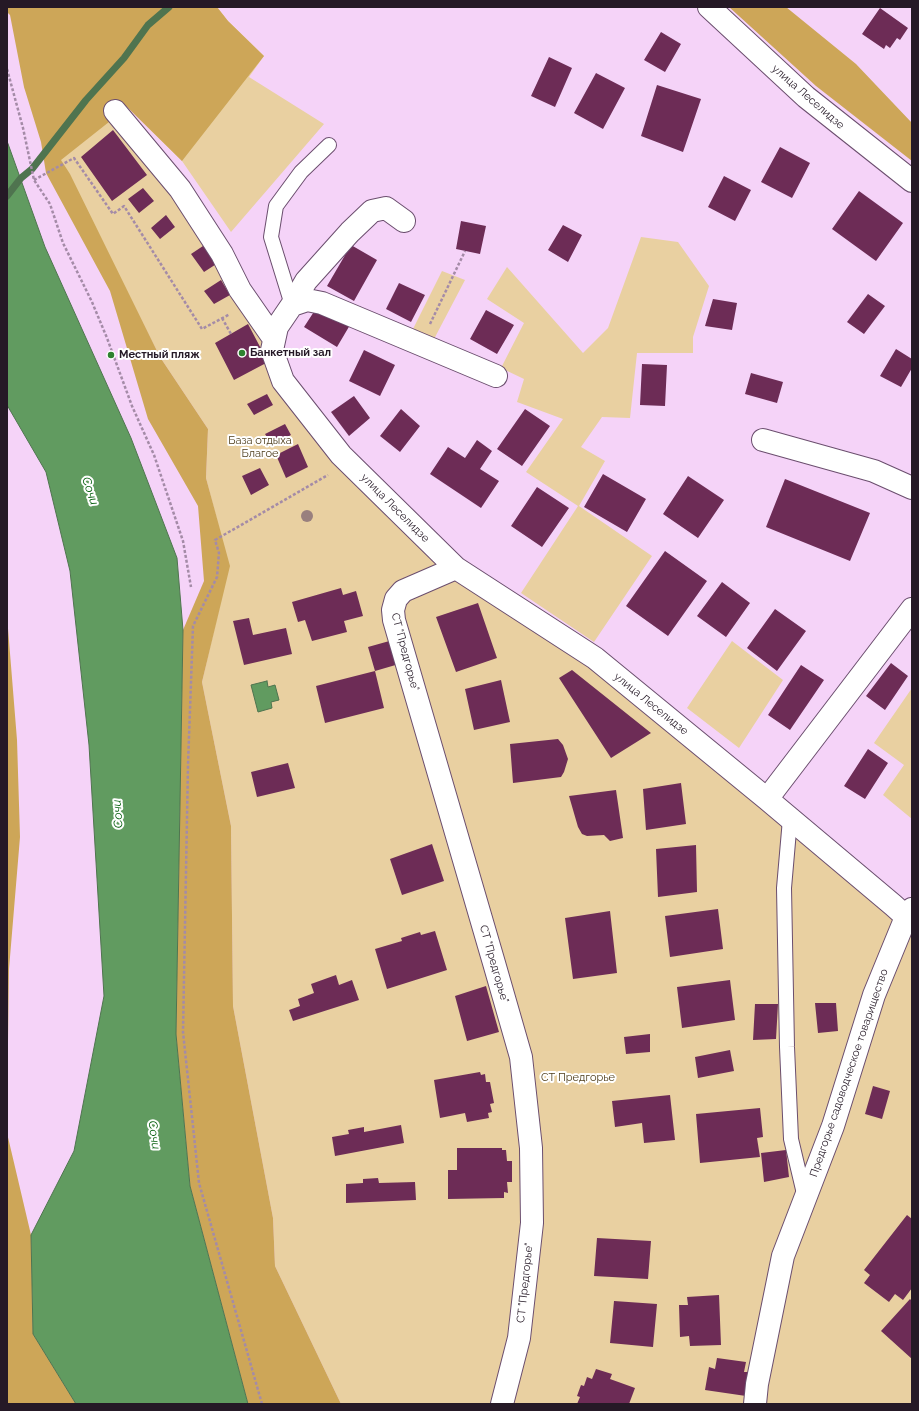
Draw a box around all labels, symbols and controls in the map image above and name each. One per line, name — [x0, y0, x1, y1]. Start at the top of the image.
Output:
street label: улица Леселидзе — [769, 62, 847, 132]
place label: Банкетный зал — [250, 346, 331, 360]
place label: Местный пляж — [119, 348, 200, 362]
marker: Банкетный зал — [237, 348, 247, 358]
marker: Местный пляж — [106, 350, 116, 360]
park label: База отдыха Благое — [228, 434, 292, 460]
street label: улица Леселидзе — [358, 471, 432, 545]
water label: Сочи — [79, 475, 101, 507]
street label: СТ "Предгорье" — [388, 611, 422, 693]
street label: улица Леселидзе — [611, 670, 691, 738]
water label: Сочи — [110, 799, 126, 829]
street label: СТ "Предгорье" — [477, 924, 511, 1004]
street label: Предгорье садоводческое товарищество — [807, 967, 891, 1179]
park label: СТ Предгорье — [541, 1071, 615, 1085]
water label: Сочи — [145, 1120, 163, 1150]
street label: СТ "Предгорье" — [514, 1242, 536, 1324]

